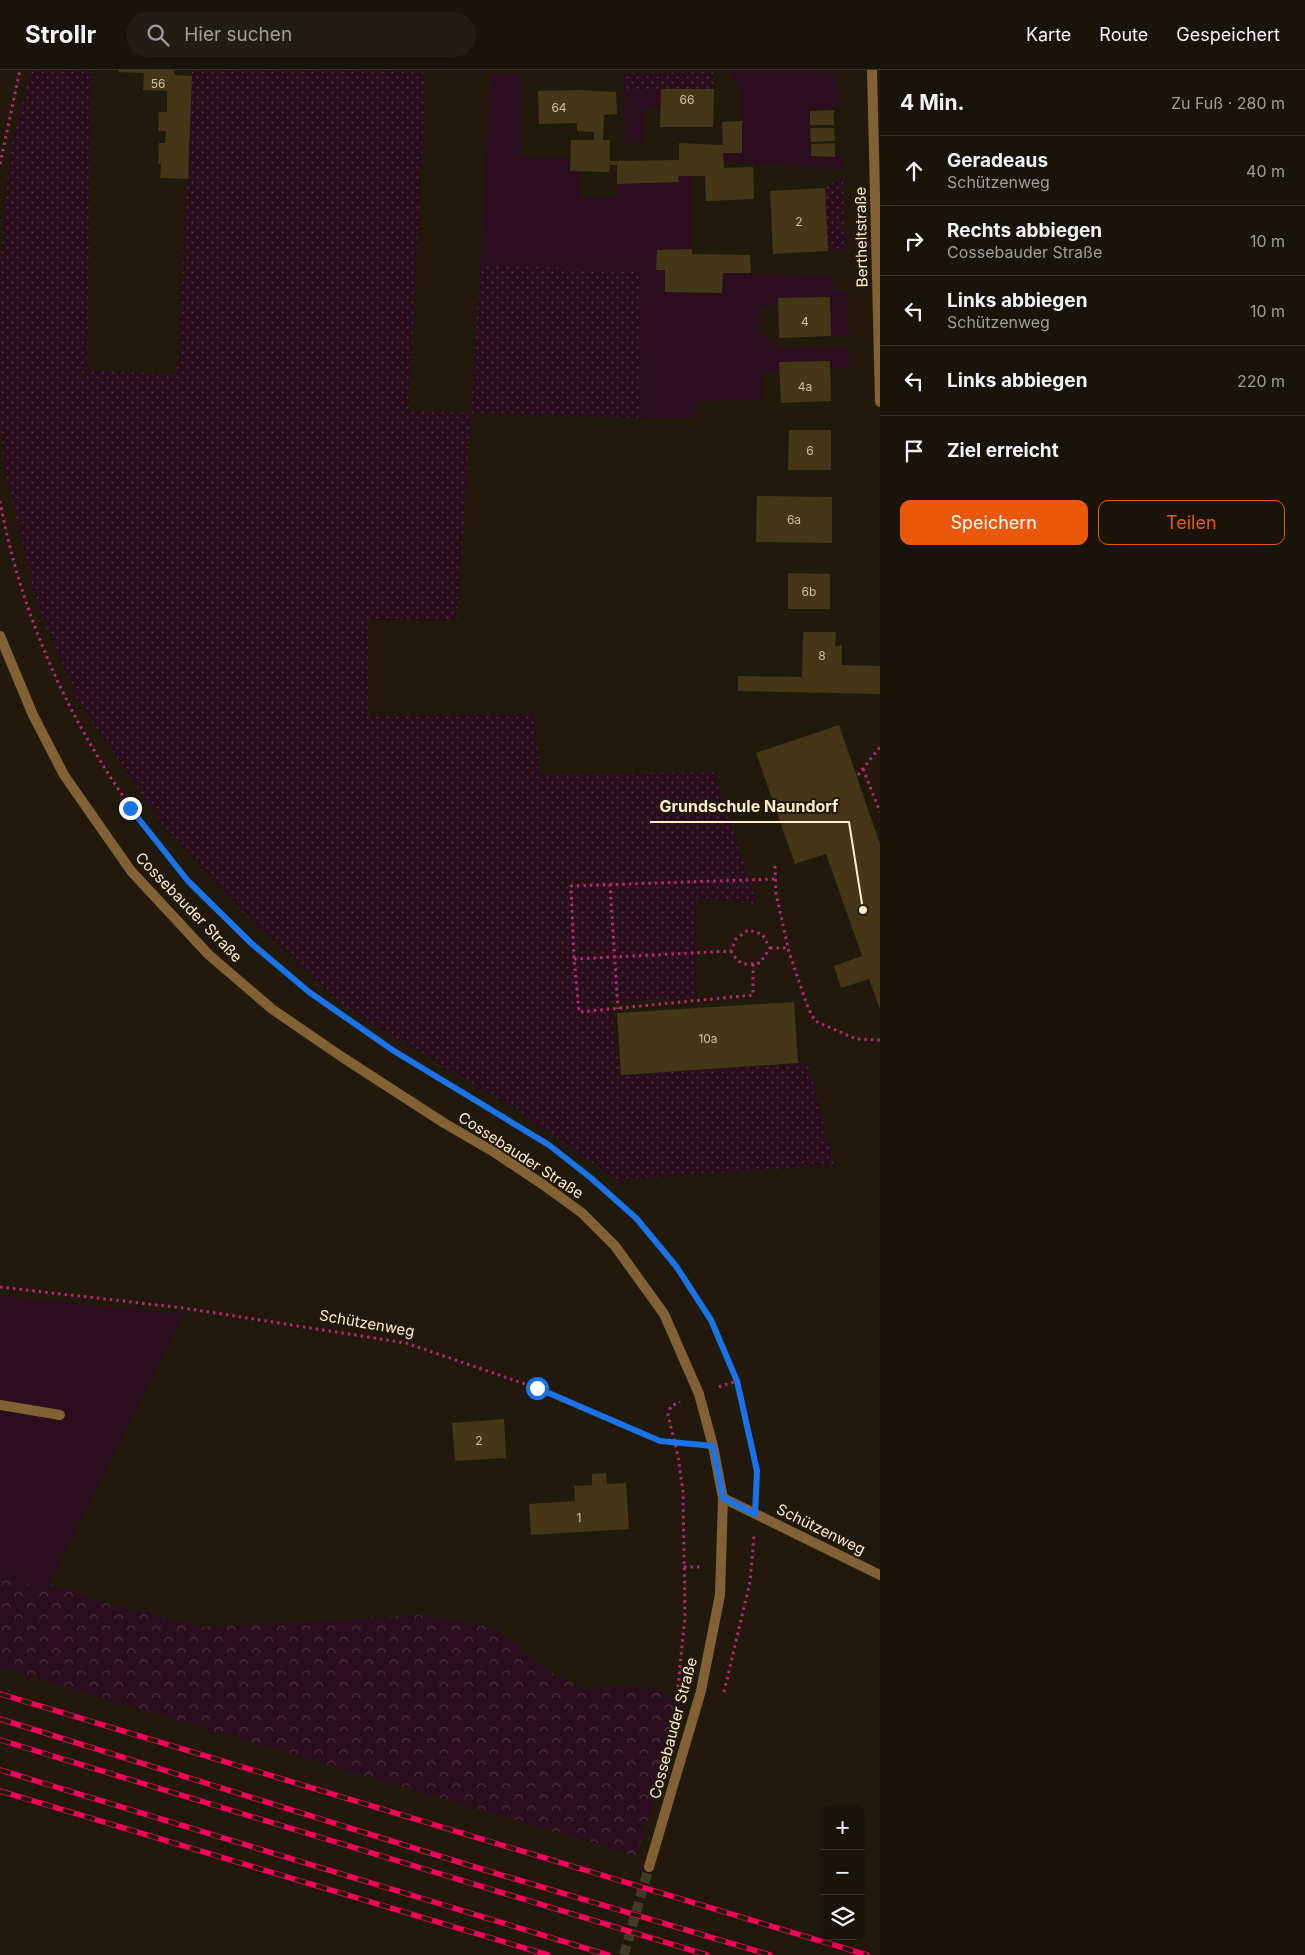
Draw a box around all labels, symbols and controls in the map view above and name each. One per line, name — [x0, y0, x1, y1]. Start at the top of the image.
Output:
search box — [126, 12, 476, 57]
text: Strollr — [25, 20, 96, 49]
icon: search — [144, 21, 172, 49]
text: Hier suchen — [184, 23, 292, 46]
text: Karte — [1026, 24, 1071, 45]
text: Route — [1099, 24, 1148, 45]
text: Gespeichert — [1176, 24, 1280, 45]
house number: 56 — [151, 76, 165, 91]
text: 4 Min. — [900, 90, 965, 115]
house number: 66 — [680, 92, 694, 107]
text: Zu Fuß · 280 m — [1171, 93, 1285, 113]
house number: 64 — [551, 100, 567, 115]
text: Geradeaus — [947, 149, 1048, 172]
icon: ahead — [900, 157, 928, 185]
text: 40 m — [1246, 161, 1285, 181]
text: Schützenweg — [947, 172, 1050, 192]
street label: Bertheltstraße — [851, 187, 871, 287]
house number: 2 — [795, 214, 803, 229]
text: Rechts abbiegen — [947, 219, 1102, 242]
icon: right — [900, 227, 928, 255]
text: 10 m — [1250, 231, 1285, 251]
text: Cossebauder Straße — [947, 242, 1102, 262]
text: Links abbiegen — [947, 289, 1088, 312]
icon: left — [900, 297, 928, 325]
text: 10 m — [1250, 301, 1285, 321]
text: Schützenweg — [947, 312, 1050, 332]
house number: 4 — [801, 314, 809, 329]
icon: left — [900, 367, 928, 395]
text: Links abbiegen — [947, 369, 1088, 392]
text: 220 m — [1237, 371, 1285, 391]
house number: 4a — [798, 379, 812, 394]
icon: arrive — [900, 437, 928, 465]
text: Ziel erreicht — [947, 439, 1059, 462]
house number: 6 — [806, 443, 814, 458]
button: Speichern — [900, 500, 1088, 545]
button: Teilen — [1098, 500, 1285, 545]
house number: 6a — [787, 512, 801, 527]
house number: 6b — [802, 584, 816, 599]
house number: 8 — [818, 648, 826, 663]
callout: Grundschule Naundorf — [650, 791, 849, 822]
text: Grundschule Naundorf — [660, 796, 839, 816]
route end — [119, 797, 142, 820]
street label: Cossebauder Straße — [132, 848, 246, 966]
house number: 10a — [698, 1031, 718, 1046]
street label: Cossebauder Straße — [455, 1107, 587, 1203]
street label: Schützenweg — [318, 1305, 416, 1341]
route start — [526, 1377, 549, 1400]
house number: 2 — [475, 1433, 483, 1448]
street label: Schützenweg — [773, 1499, 869, 1559]
house number: 1 — [577, 1510, 581, 1525]
street label: Cossebauder Straße — [645, 1655, 701, 1801]
map controls — [820, 1805, 865, 1940]
button: + — [820, 1805, 865, 1850]
button: − — [820, 1850, 865, 1895]
button: layers — [820, 1895, 865, 1940]

